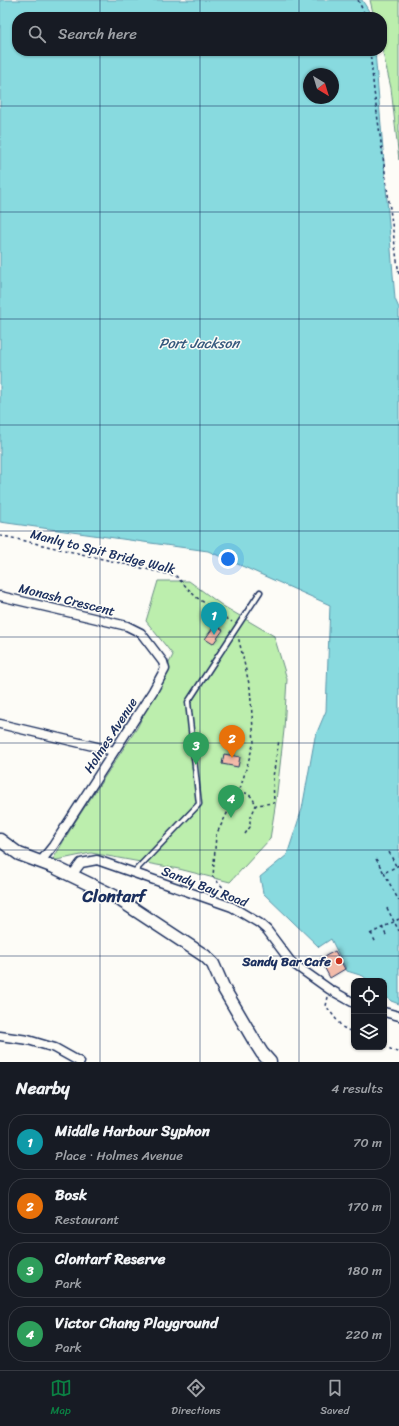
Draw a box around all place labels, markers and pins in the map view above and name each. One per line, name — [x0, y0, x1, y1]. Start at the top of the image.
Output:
pin: 1 — [201, 602, 227, 635]
pin: 2 — [219, 725, 245, 758]
pin: 3 — [183, 732, 209, 765]
pin: 4 — [218, 785, 244, 818]
place label: Sandy Bar Cafe — [241, 950, 331, 973]
marker: Sandy Bar Cafe — [334, 956, 344, 966]

